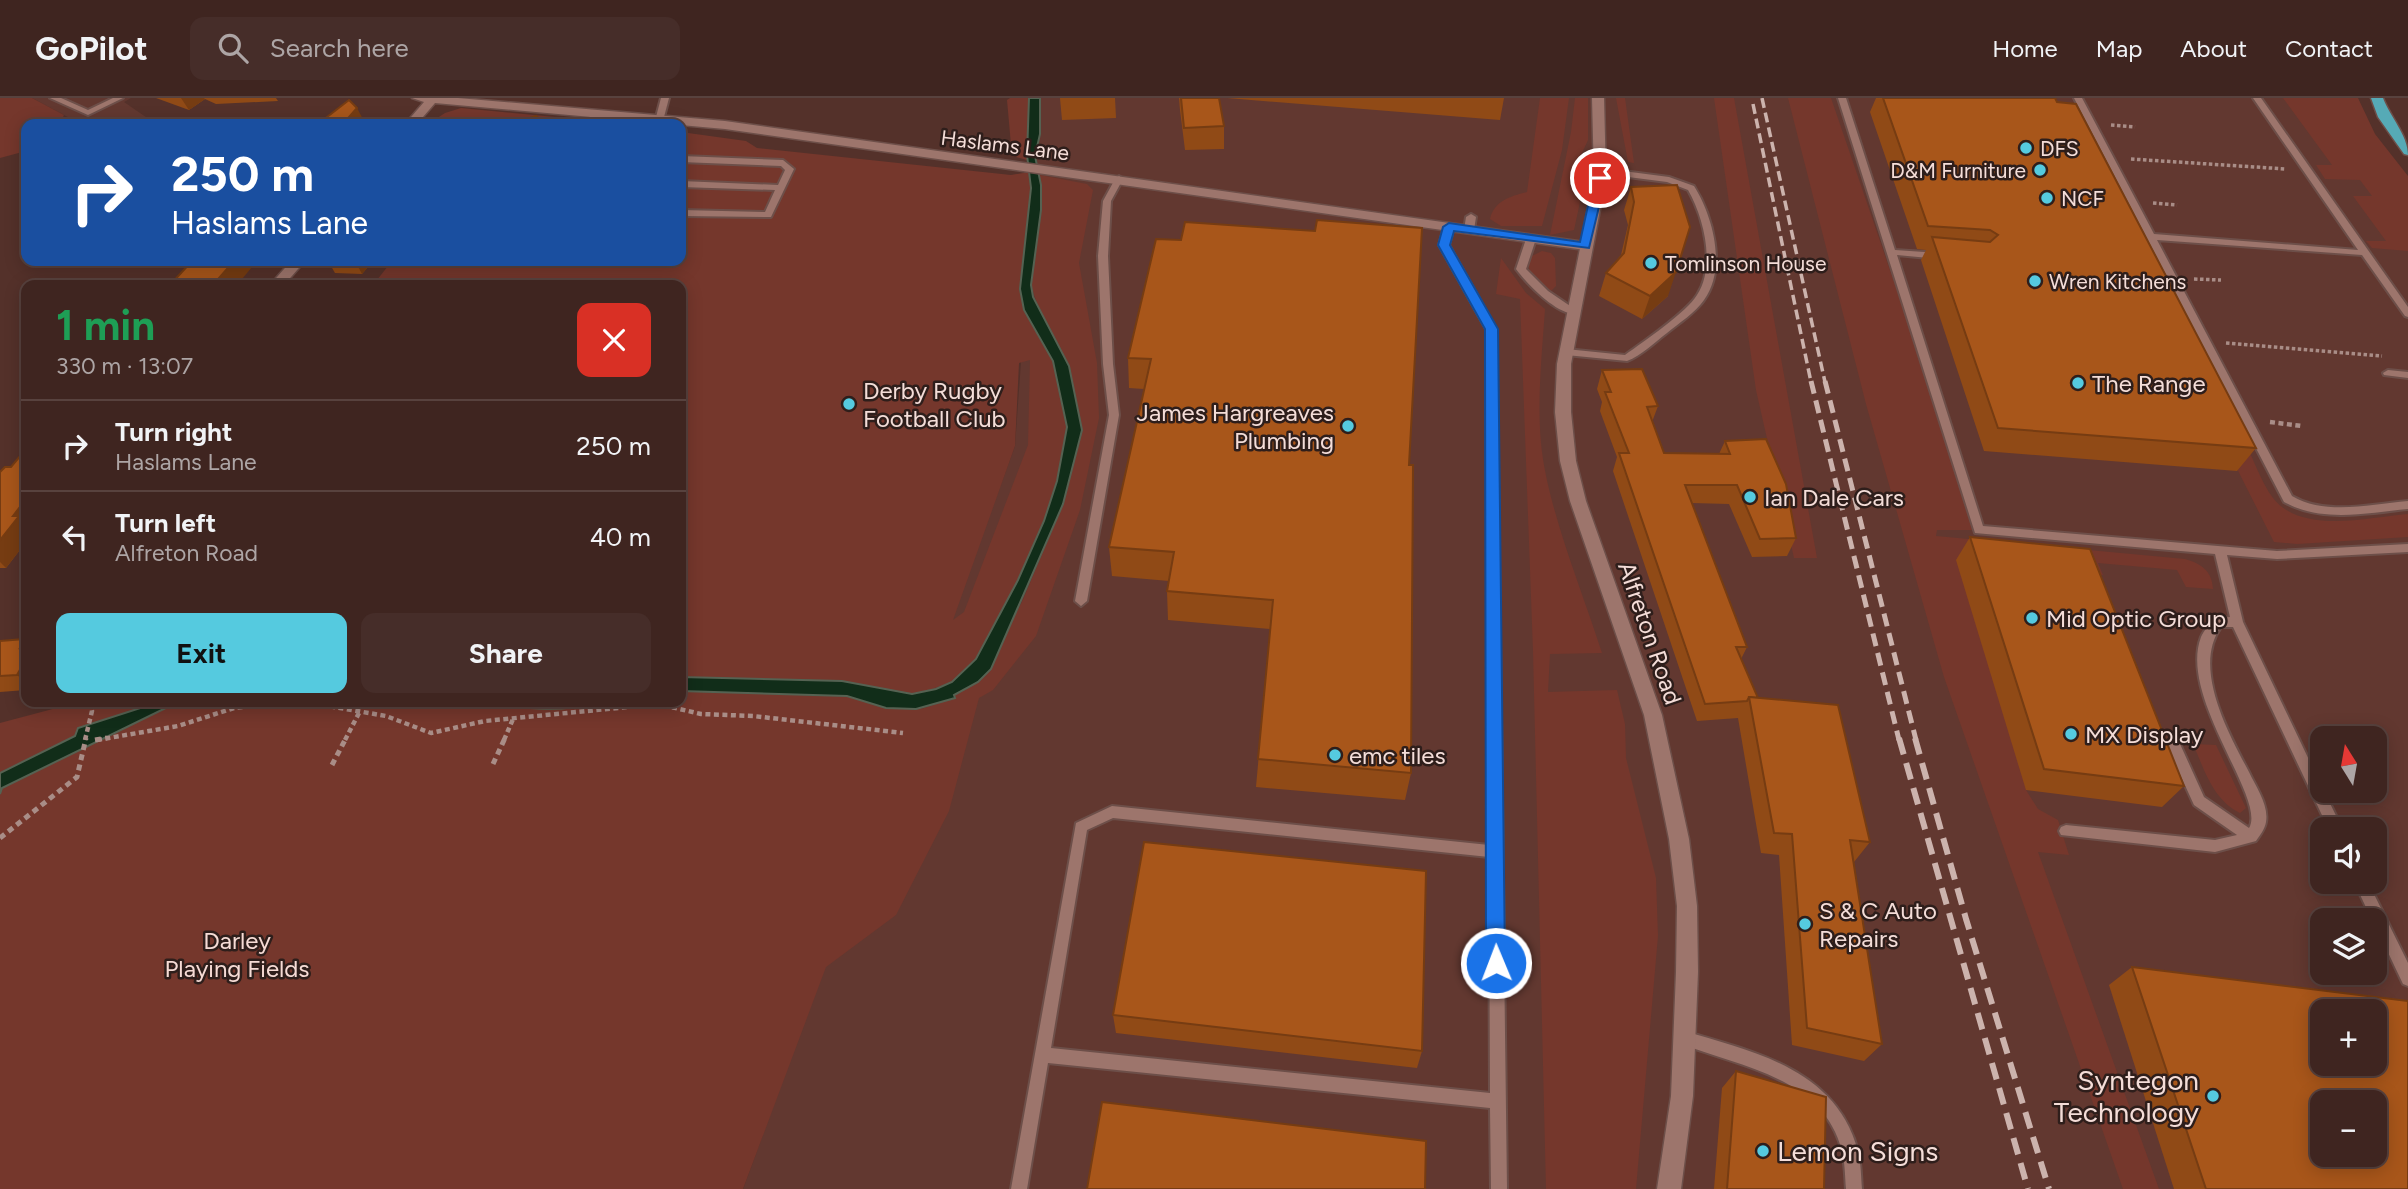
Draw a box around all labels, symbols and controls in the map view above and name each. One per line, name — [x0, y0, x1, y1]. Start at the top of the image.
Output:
search box — [190, 17, 680, 80]
text: GoPilot — [35, 29, 148, 68]
icon: search — [214, 29, 252, 67]
text: Search here — [270, 32, 409, 64]
text: Home — [1992, 34, 2058, 63]
text: Map — [2096, 34, 2142, 63]
text: About — [2180, 34, 2247, 63]
text: Contact — [2285, 34, 2373, 63]
street label: Haslams Lane — [939, 125, 1071, 165]
place label: DFS — [2040, 136, 2079, 161]
marker: DFS — [2018, 140, 2034, 156]
text: 250 m — [171, 144, 314, 203]
icon: right — [56, 147, 147, 238]
pin — [1570, 148, 1630, 208]
place label: D&M Furniture — [1890, 158, 2026, 183]
icon: arrive — [1581, 159, 1619, 197]
marker: D&M Furniture — [2032, 162, 2048, 178]
place label: NCF — [2061, 186, 2104, 211]
marker: NCF — [2039, 190, 2055, 206]
text: Haslams Lane — [171, 204, 368, 242]
place label: Tomlinson House — [1665, 251, 1826, 276]
marker: Tomlinson House — [1643, 255, 1659, 271]
place label: Wren Kitchens — [2049, 269, 2186, 294]
marker: Wren Kitchens — [2027, 273, 2043, 289]
text: 1 min — [56, 300, 155, 351]
button: close — [577, 303, 651, 377]
text: 330 m · 13:07 — [56, 352, 193, 380]
place label: The Range — [2092, 369, 2206, 398]
marker: The Range — [2070, 375, 2086, 391]
place label: Derby Rugby Football Club — [863, 376, 1006, 433]
marker: Derby Rugby Football Club — [841, 396, 857, 412]
place label: James Hargreaves Plumbing — [1137, 398, 1334, 455]
text: Turn right — [115, 416, 232, 448]
marker: James Hargreaves Plumbing — [1340, 418, 1356, 434]
icon: right — [56, 427, 94, 465]
text: 250 m — [576, 430, 651, 462]
text: Haslams Lane — [115, 448, 257, 476]
place label: Ian Dale Cars — [1764, 483, 1904, 512]
marker: Ian Dale Cars — [1742, 489, 1758, 505]
text: Turn left — [115, 507, 216, 539]
icon: left — [56, 518, 94, 556]
text: 40 m — [590, 521, 651, 553]
text: Alfreton Road — [115, 539, 258, 567]
street label: Alfreton Road — [1612, 558, 1688, 708]
place label: Mid Optic Group — [2046, 604, 2226, 633]
marker: Mid Optic Group — [2024, 610, 2040, 626]
button: Exit — [56, 613, 347, 693]
button: Share — [361, 613, 651, 693]
place label: MX Display — [2085, 720, 2204, 749]
marker: MX Display — [2063, 726, 2079, 742]
north arrow — [2310, 726, 2387, 803]
map controls — [2310, 726, 2387, 1167]
place label: emc tiles — [1349, 741, 1446, 770]
marker: emc tiles — [1327, 747, 1343, 763]
button: sound — [2310, 817, 2387, 894]
place label: S & C Auto Repairs — [1819, 896, 1937, 953]
button: layers — [2310, 908, 2387, 985]
marker: S & C Auto Repairs — [1797, 916, 1813, 932]
park label: Darley Playing Fields — [164, 926, 310, 983]
position arrow — [1459, 926, 1533, 1000]
button: + — [2310, 999, 2387, 1076]
place label: Syntegon Technology — [2054, 1063, 2199, 1129]
marker: Syntegon Technology — [2205, 1088, 2221, 1104]
button: − — [2310, 1090, 2387, 1167]
place label: Lemon Signs — [1777, 1134, 1938, 1168]
marker: Lemon Signs — [1755, 1143, 1771, 1159]

